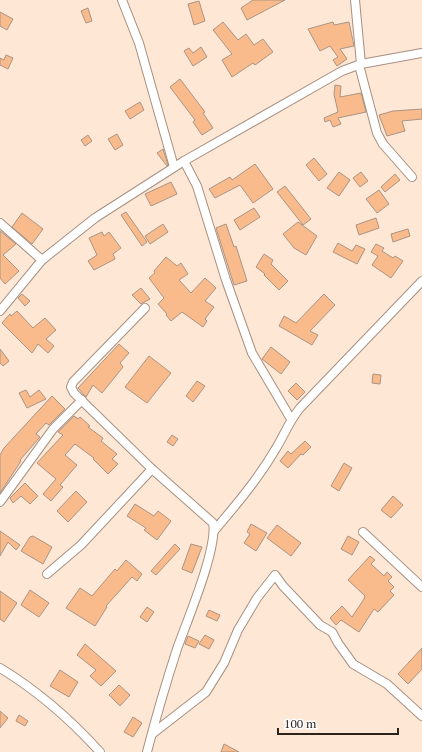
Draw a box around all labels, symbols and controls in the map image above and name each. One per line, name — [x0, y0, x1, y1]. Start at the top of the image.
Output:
scale bar — [278, 710, 398, 736]
text: 100 m — [284, 716, 317, 731]

